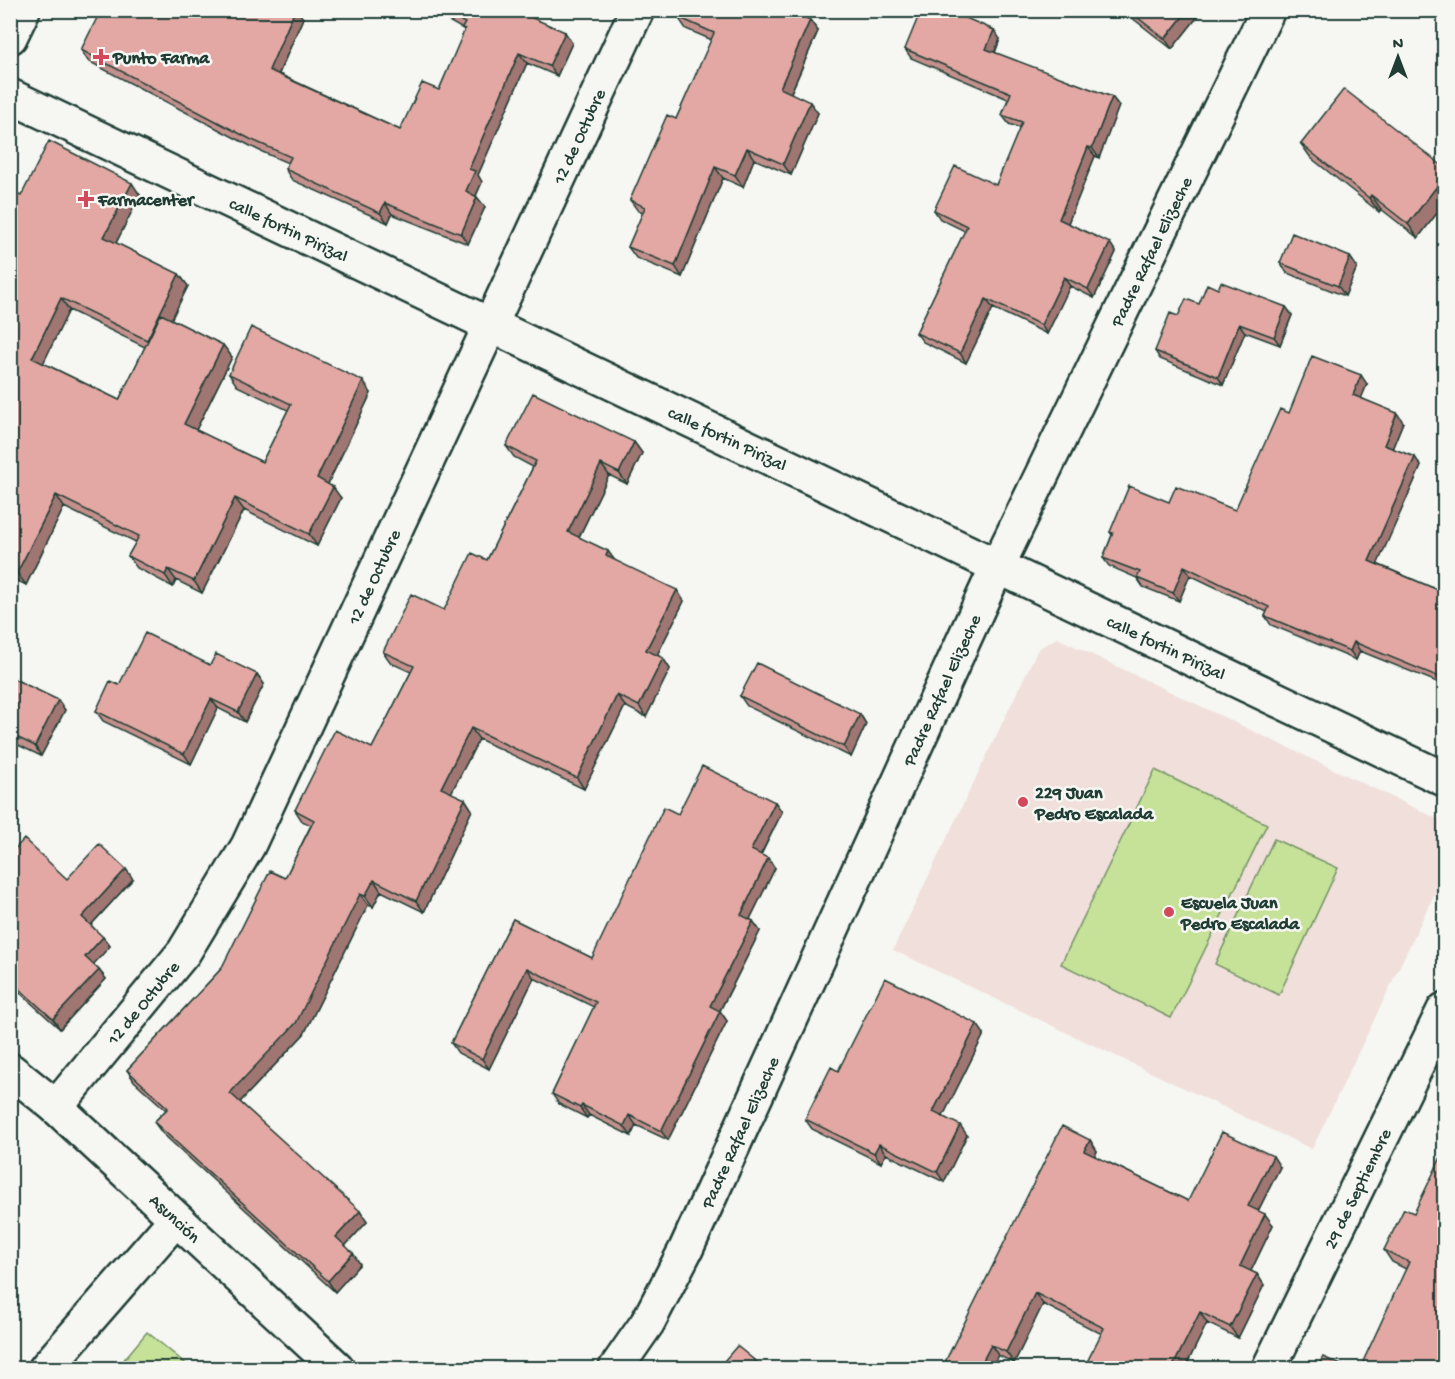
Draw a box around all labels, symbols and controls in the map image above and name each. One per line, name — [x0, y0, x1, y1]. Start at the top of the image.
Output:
north arrow — [1368, 27, 1428, 87]
text: N — [1393, 36, 1404, 55]
place label: Punto Farma — [112, 49, 210, 70]
marker: Punto Farma — [94, 50, 108, 64]
street label: 12 de Octubre — [549, 85, 612, 189]
street label: Padre Rafael Elizeche — [1107, 173, 1199, 332]
place label: Farmacenter — [97, 191, 196, 212]
marker: Farmacenter — [79, 192, 93, 206]
street label: calle fortin Pirizal — [225, 194, 351, 268]
street label: calle fortin Pirizal — [664, 403, 789, 477]
street label: 12 de Octubre — [344, 526, 407, 629]
street label: Padre Rafael Elizeche — [899, 611, 987, 771]
street label: calle fortin Pirizal — [1103, 612, 1228, 686]
place label: 229 Juan Pedro Escalada — [1034, 784, 1154, 826]
marker: 229 Juan Pedro Escalada — [1016, 795, 1030, 809]
place label: Escuela Juan Pedro Escalada — [1180, 894, 1300, 936]
marker: Escuela Juan Pedro Escalada — [1162, 905, 1176, 919]
street label: 12 de Octubre — [103, 957, 186, 1051]
street label: Padre Rafael Elizeche — [698, 1053, 786, 1213]
street label: 29 de Septiembre — [1321, 1125, 1398, 1253]
street label: Asunción — [144, 1191, 204, 1249]

